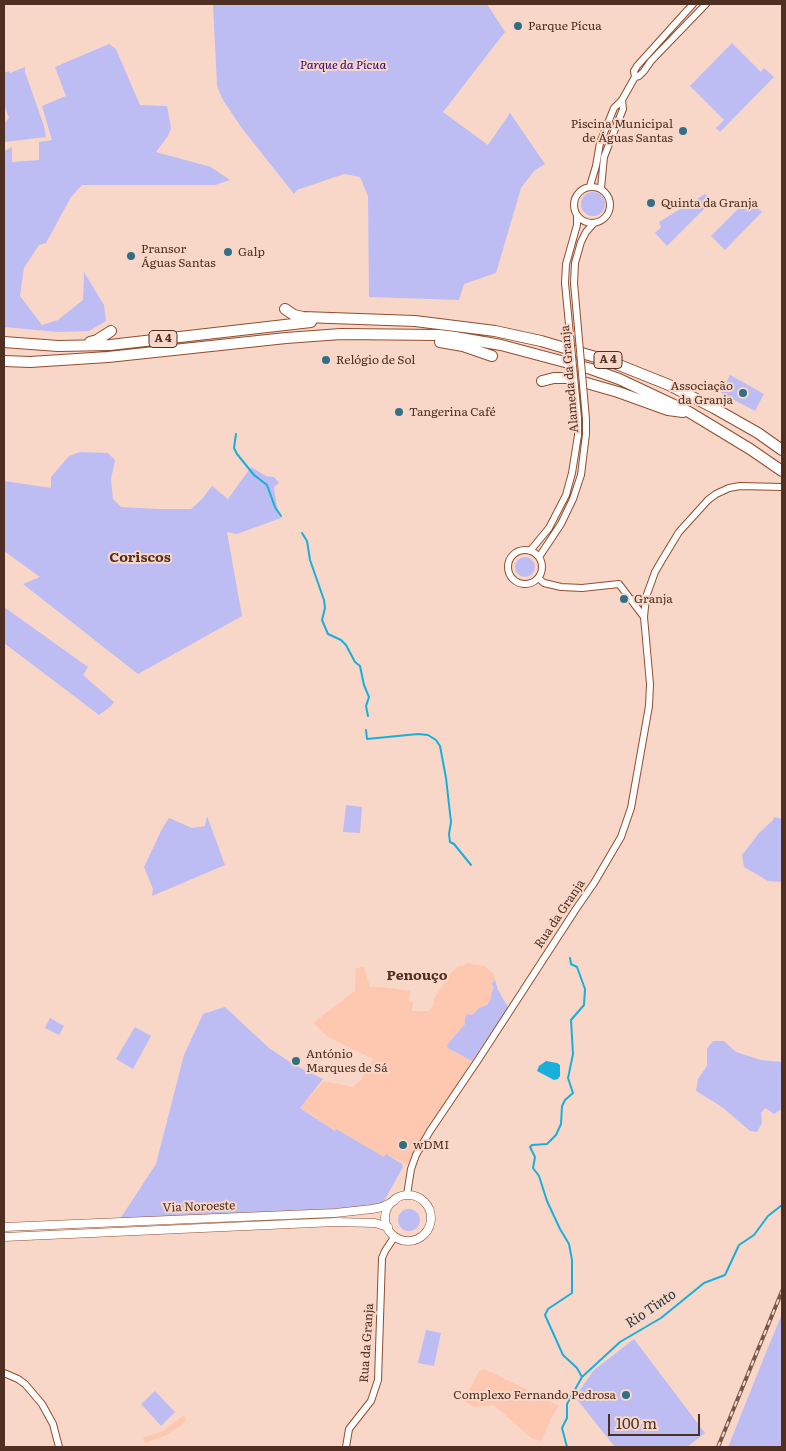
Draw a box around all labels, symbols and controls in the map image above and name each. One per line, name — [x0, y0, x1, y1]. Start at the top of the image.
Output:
place label: Parque Pícua — [528, 19, 602, 33]
marker: Parque Pícua — [512, 20, 524, 32]
park label: Parque da Pícua — [300, 58, 386, 72]
place label: Piscina Municipal de Águas Santas — [571, 117, 673, 145]
marker: Piscina Municipal de Águas Santas — [677, 125, 689, 137]
place label: Quinta da Granja — [661, 196, 758, 210]
marker: Quinta da Granja — [645, 197, 657, 209]
place label: Pransor Águas Santas — [141, 242, 216, 270]
place label: Galp — [238, 245, 265, 259]
marker: Galp — [222, 246, 234, 258]
marker: Pransor Águas Santas — [125, 250, 137, 262]
street label: Alameda da Granja — [558, 324, 582, 434]
road number: A 4 — [149, 330, 177, 348]
road number: A 4 — [594, 352, 622, 368]
place label: Relógio de Sol — [336, 353, 415, 367]
marker: Relógio de Sol — [320, 354, 332, 366]
place label: Associação da Granja — [671, 379, 733, 407]
marker: Associação da Granja — [737, 387, 749, 399]
place label: Tangerina Café — [409, 405, 496, 419]
marker: Tangerina Café — [393, 406, 405, 418]
district label: Coriscos — [109, 550, 171, 566]
place label: Granja — [634, 592, 673, 606]
marker: Granja — [618, 593, 630, 605]
street label: Rua da Granja — [532, 877, 588, 951]
district label: Penouço — [387, 968, 447, 984]
place label: António Marques de Sá — [306, 1047, 388, 1075]
marker: António Marques de Sá — [290, 1055, 302, 1067]
place label: wDMI — [413, 1138, 449, 1152]
marker: wDMI — [397, 1139, 409, 1151]
street label: Via Noroeste — [162, 1199, 236, 1215]
water label: Rio Tinto — [622, 1286, 680, 1332]
street label: Rua da Granja — [357, 1303, 377, 1383]
place label: Complexo Fernando Pedrosa — [453, 1388, 616, 1402]
marker: Complexo Fernando Pedrosa — [620, 1389, 632, 1401]
scale bar — [611, 1404, 704, 1436]
text: 100 m — [616, 1411, 657, 1434]

